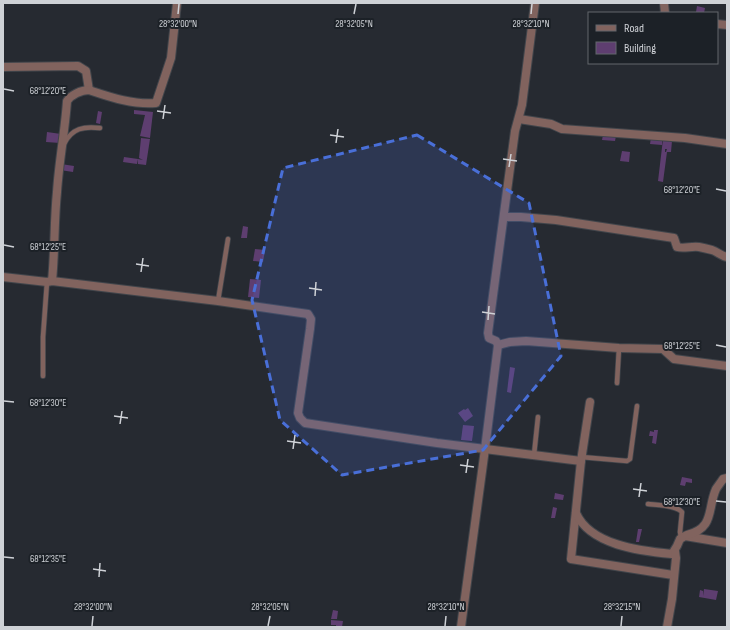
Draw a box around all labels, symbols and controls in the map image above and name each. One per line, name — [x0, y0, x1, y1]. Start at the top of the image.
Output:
legend — [588, 12, 718, 64]
text: 28°32'00"N — [159, 18, 197, 30]
text: 28°32'05"N — [335, 18, 373, 30]
text: 28°32'10"N — [512, 18, 550, 30]
text: Road — [624, 21, 644, 36]
text: Building — [624, 41, 656, 56]
text: 68°12'20"E — [30, 85, 66, 97]
text: 68°12'20"E — [664, 184, 700, 196]
text: 68°12'25"E — [30, 241, 66, 253]
text: 68°12'25"E — [664, 340, 700, 352]
text: 68°12'30"E — [30, 397, 66, 409]
text: 68°12'30"E — [664, 496, 700, 508]
text: 68°12'35"E — [30, 553, 66, 565]
text: 28°32'00"N — [74, 601, 112, 613]
text: 28°32'05"N — [251, 601, 289, 613]
text: 28°32'10"N — [427, 601, 465, 613]
text: 28°32'15"N — [604, 601, 640, 613]

